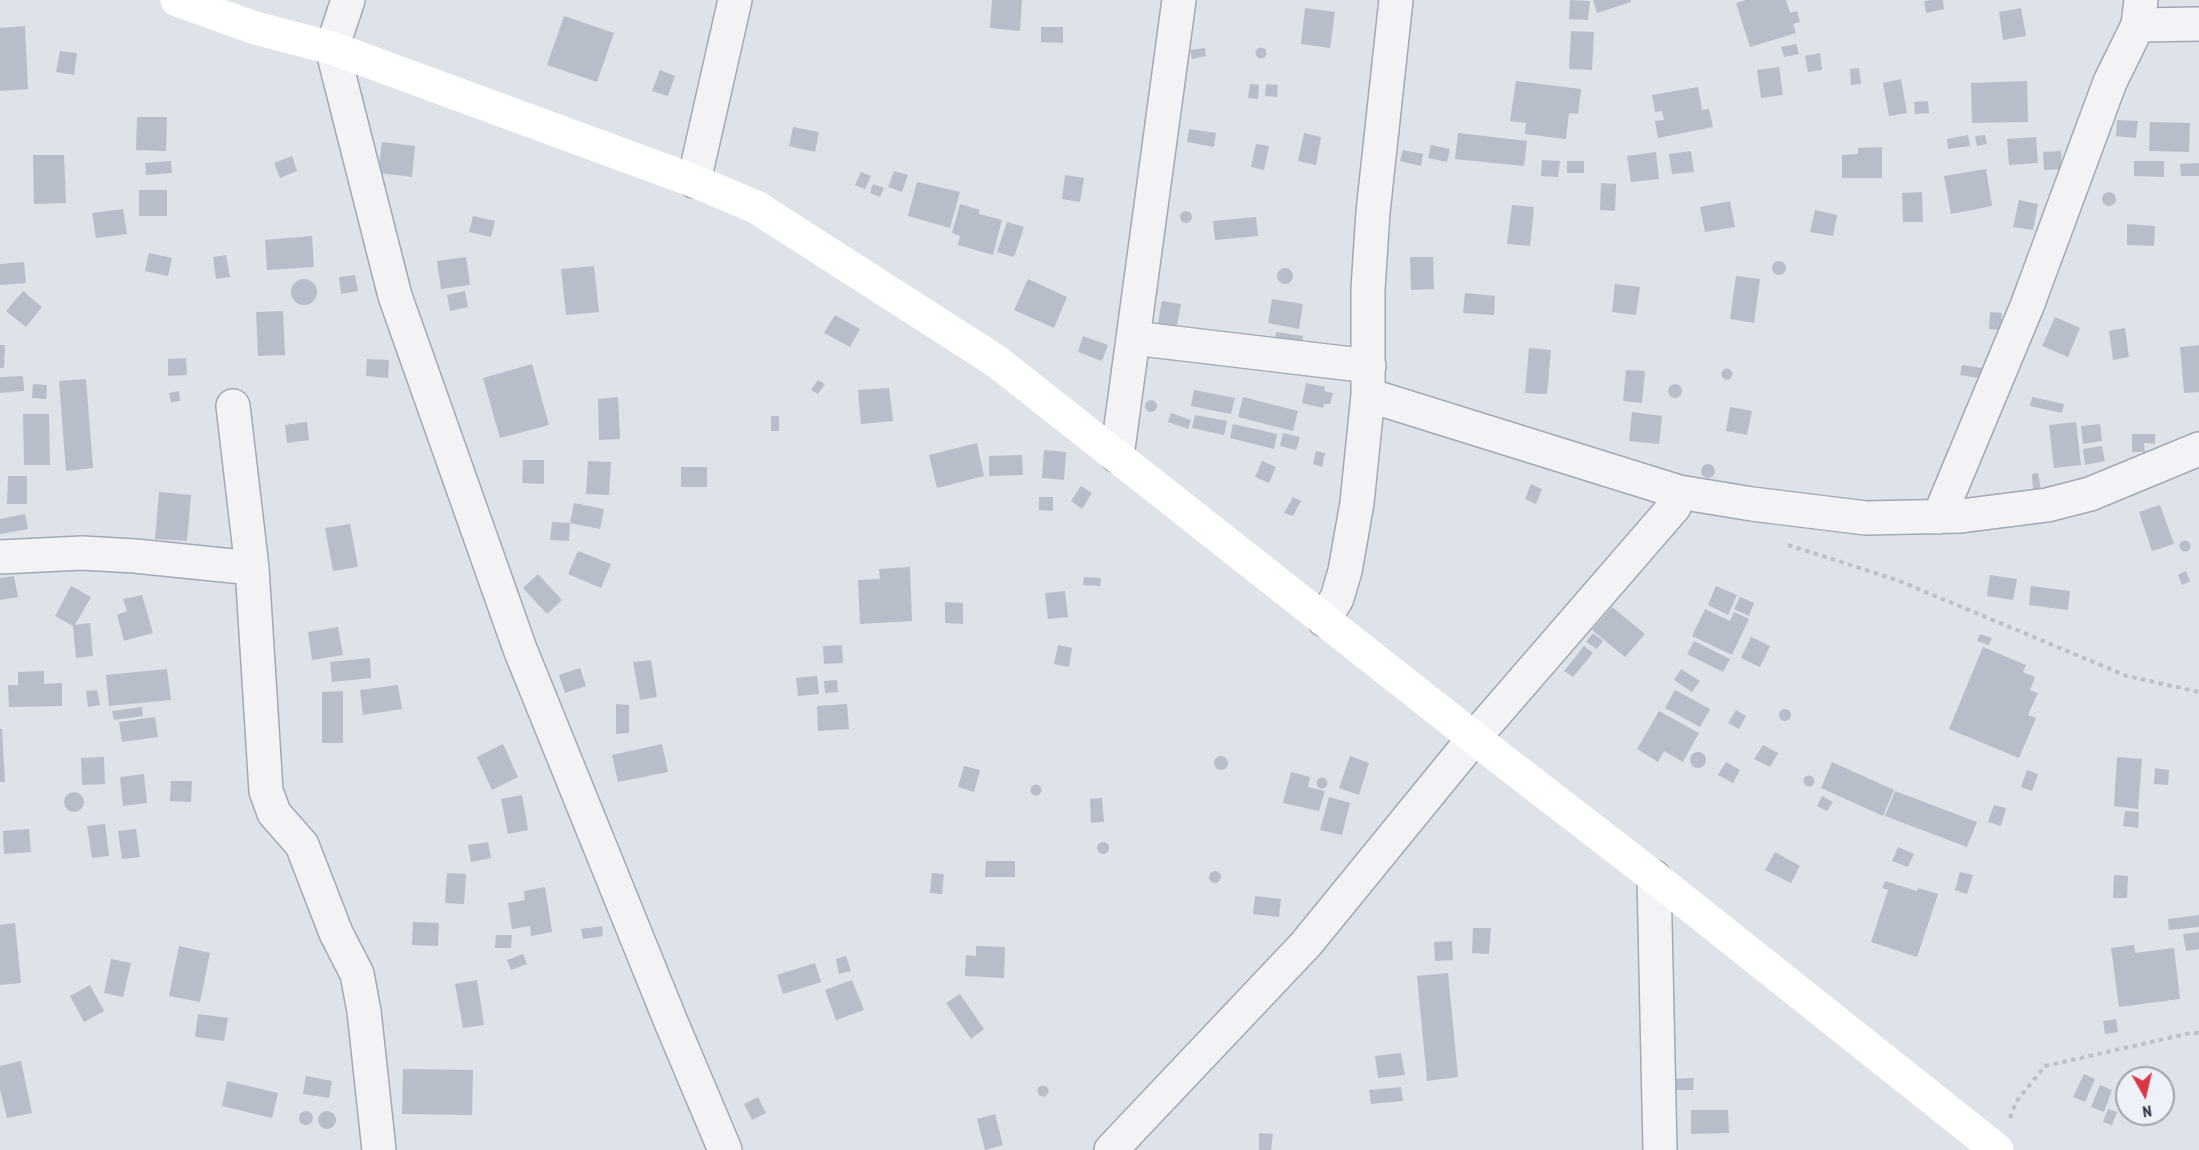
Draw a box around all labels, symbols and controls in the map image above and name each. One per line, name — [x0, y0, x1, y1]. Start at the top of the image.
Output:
north arrow — [2115, 1066, 2175, 1126]
text: N — [2142, 1101, 2153, 1122]

